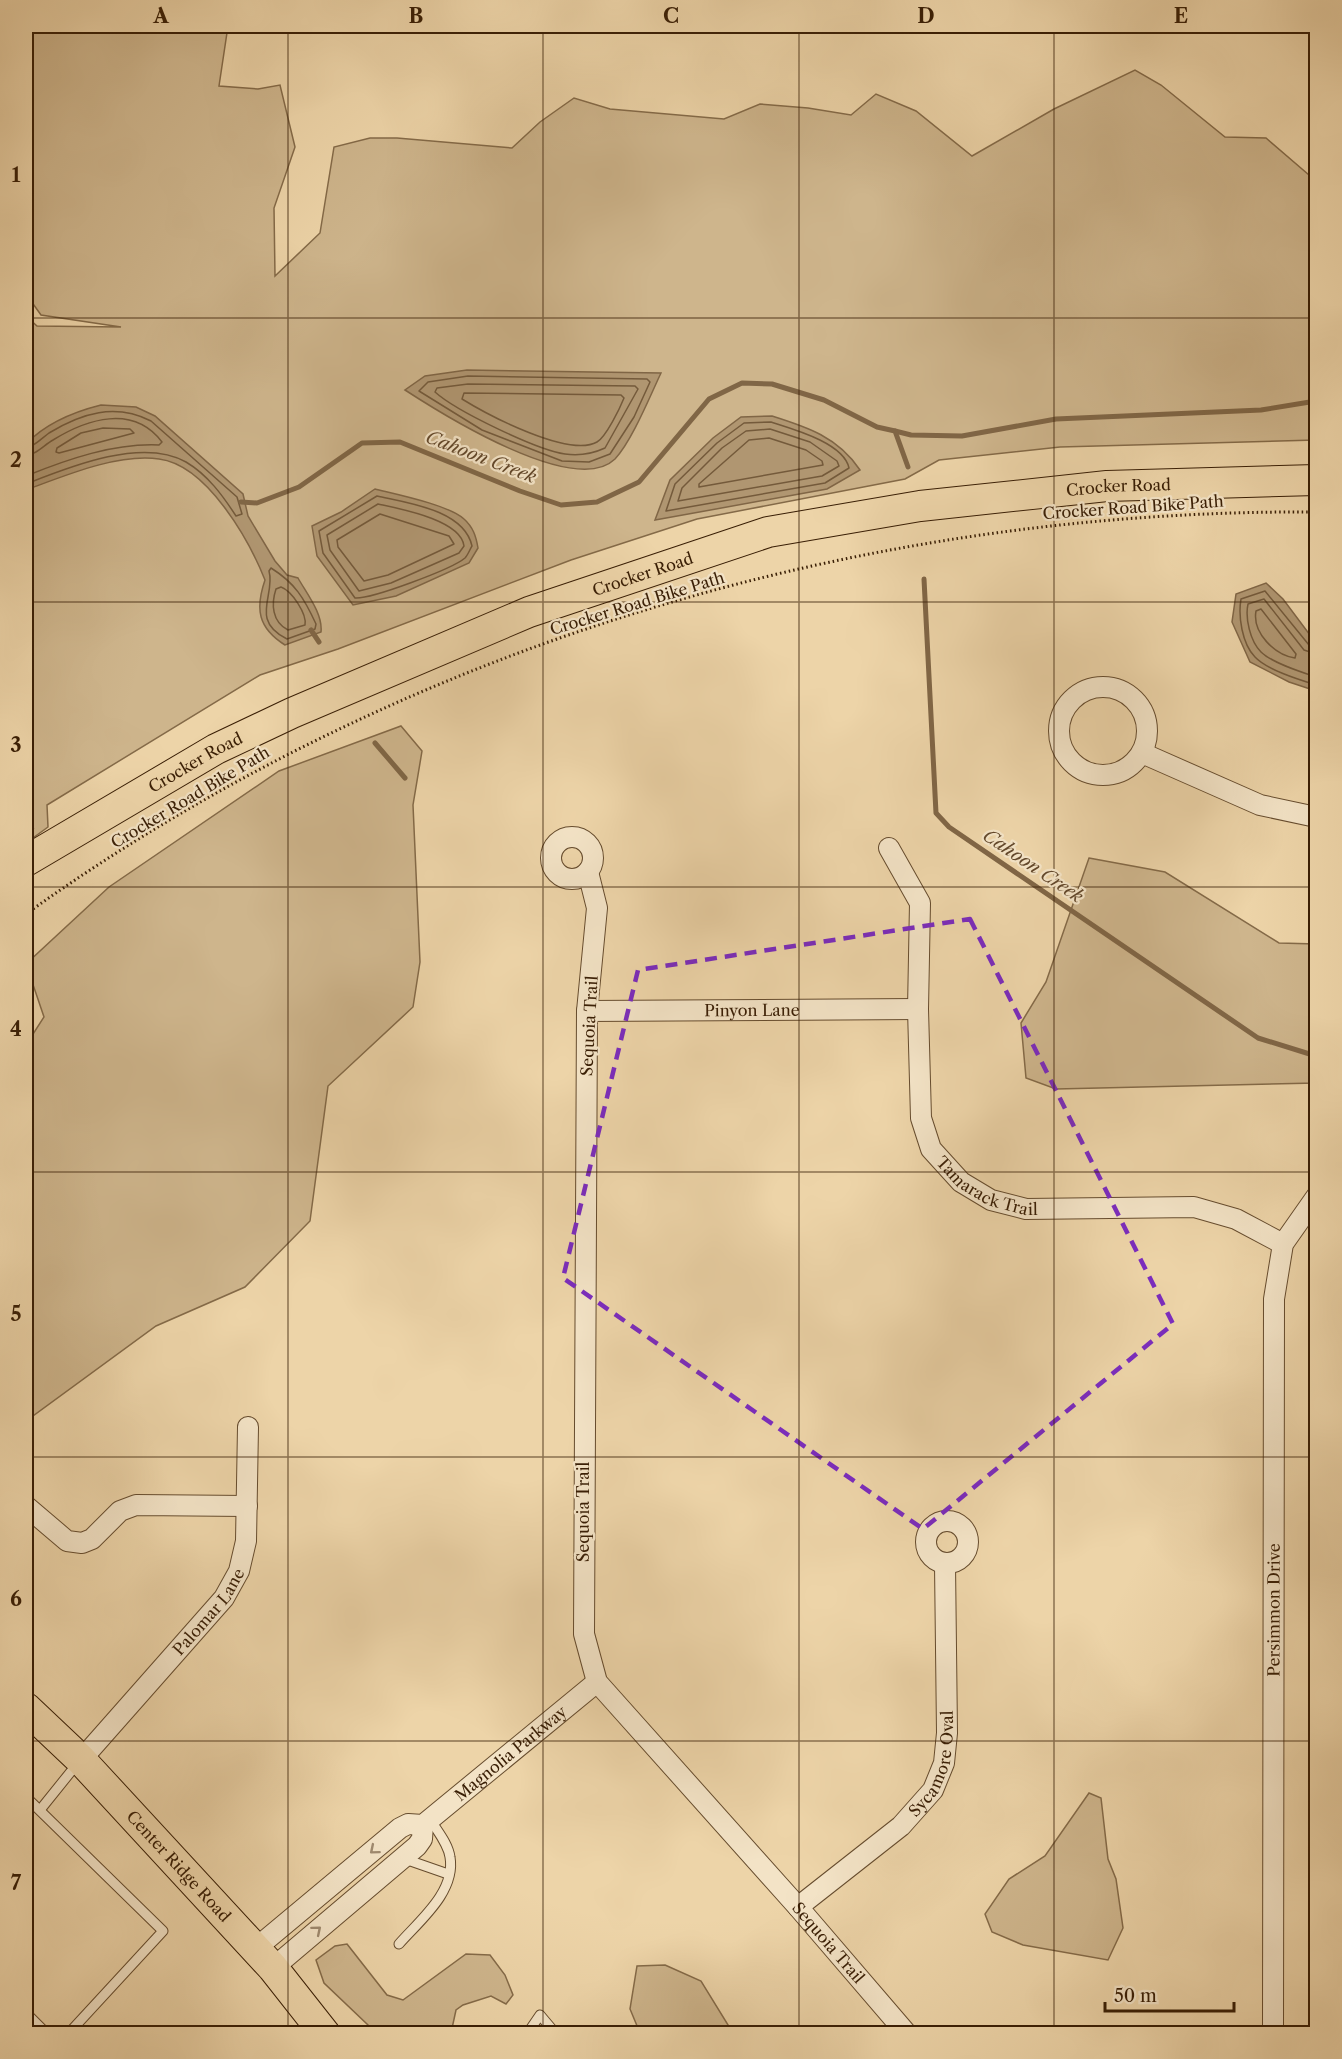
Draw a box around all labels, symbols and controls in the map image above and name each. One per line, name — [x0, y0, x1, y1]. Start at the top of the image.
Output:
text: A — [152, 4, 169, 28]
text: B — [409, 4, 424, 28]
text: C — [663, 4, 679, 28]
text: D — [917, 4, 935, 28]
text: E — [1174, 4, 1188, 28]
text: 1 — [12, 163, 21, 187]
water label: Cahoon Creek — [423, 426, 540, 488]
text: 2 — [10, 448, 22, 472]
street label: Crocker Road — [1065, 474, 1171, 500]
street label: Crocker Road Bike Path — [1042, 491, 1224, 523]
street label: Crocker Road — [590, 548, 696, 600]
street label: Crocker Road Bike Path — [547, 567, 727, 639]
street label: Crocker Road — [145, 728, 246, 797]
text: 3 — [10, 733, 22, 757]
street label: Crocker Road Bike Path — [107, 742, 273, 852]
water label: Cahoon Creek — [979, 824, 1088, 908]
street label: Sequoia Trail — [576, 975, 602, 1077]
street label: Pinyon Lane — [704, 1000, 800, 1020]
text: 4 — [10, 1017, 22, 1041]
street label: Tamarack Trail — [932, 1152, 1038, 1219]
text: 5 — [10, 1302, 22, 1326]
street label: Sequoia Trail — [573, 1461, 593, 1562]
street label: Persimmon Drive — [1263, 1543, 1284, 1677]
street label: Palomar Lane — [168, 1565, 249, 1659]
text: 6 — [10, 1587, 22, 1611]
street label: Magnolia Parkway — [450, 1701, 571, 1805]
street label: Sycamore Oval — [904, 1710, 957, 1821]
street label: Center Ridge Road — [123, 1806, 235, 1926]
one-way arrow — [369, 1843, 380, 1854]
text: 7 — [11, 1871, 22, 1895]
street label: Sequoia Trail — [788, 1898, 869, 1988]
one-way arrow — [311, 1926, 322, 1937]
scale bar — [1105, 1975, 1234, 2013]
text: 50 m — [1114, 1985, 1157, 2007]

